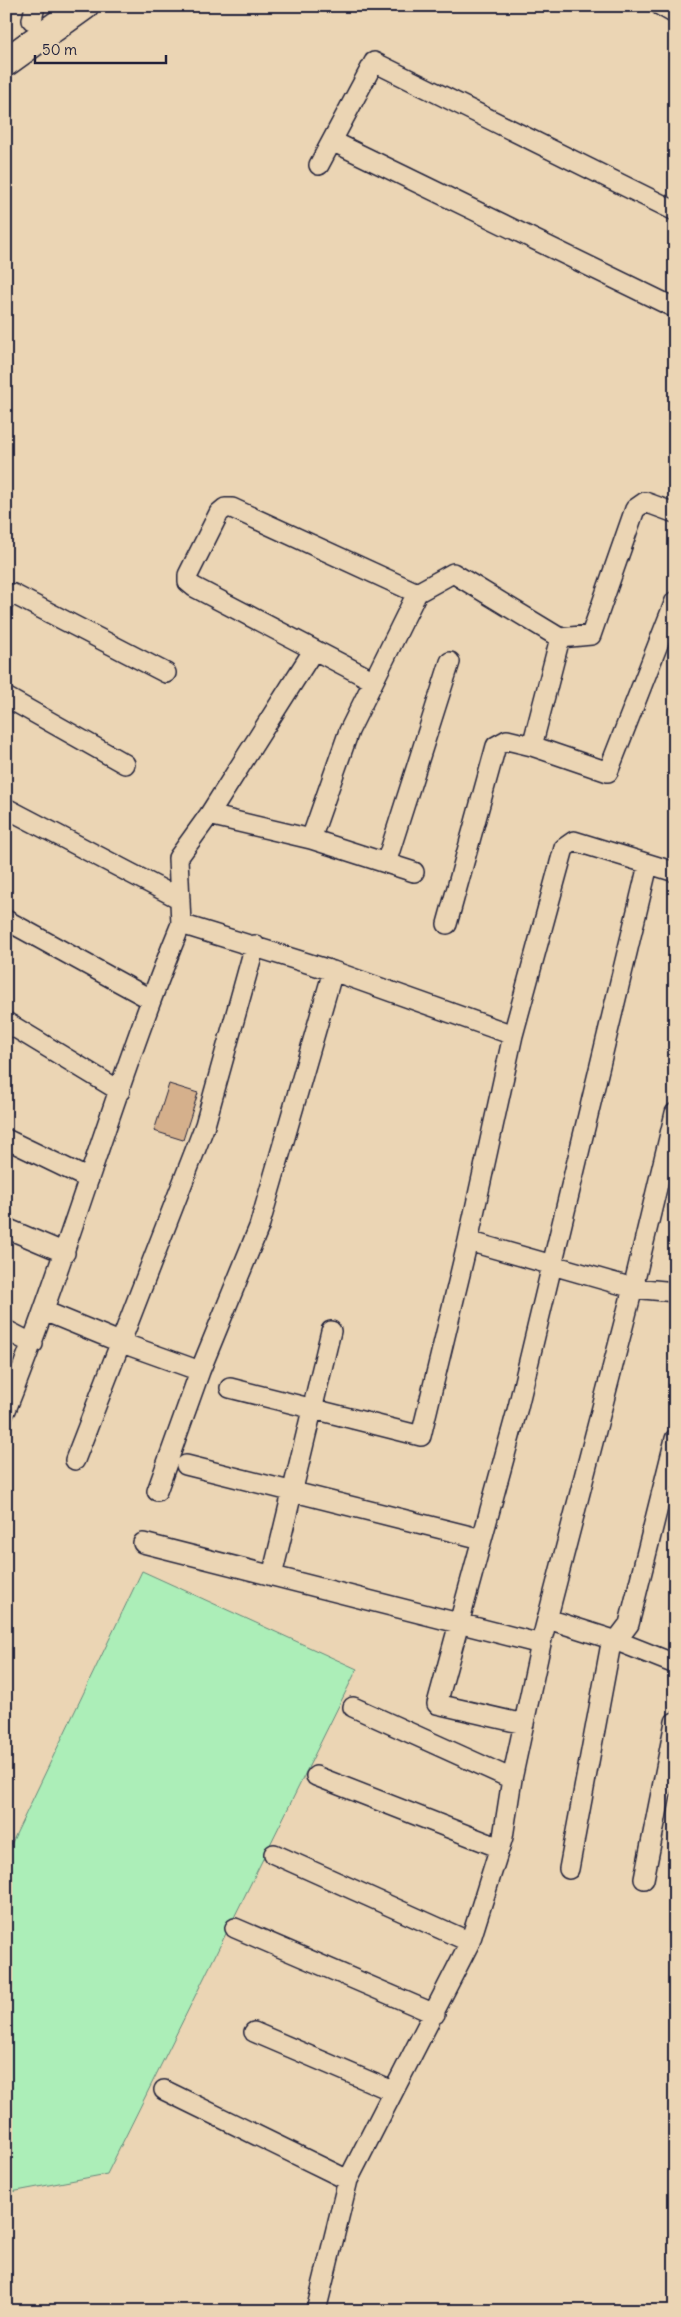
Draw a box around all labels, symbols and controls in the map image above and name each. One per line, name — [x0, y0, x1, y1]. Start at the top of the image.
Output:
scale bar — [35, 32, 166, 64]
text: 50 m — [42, 40, 77, 59]

